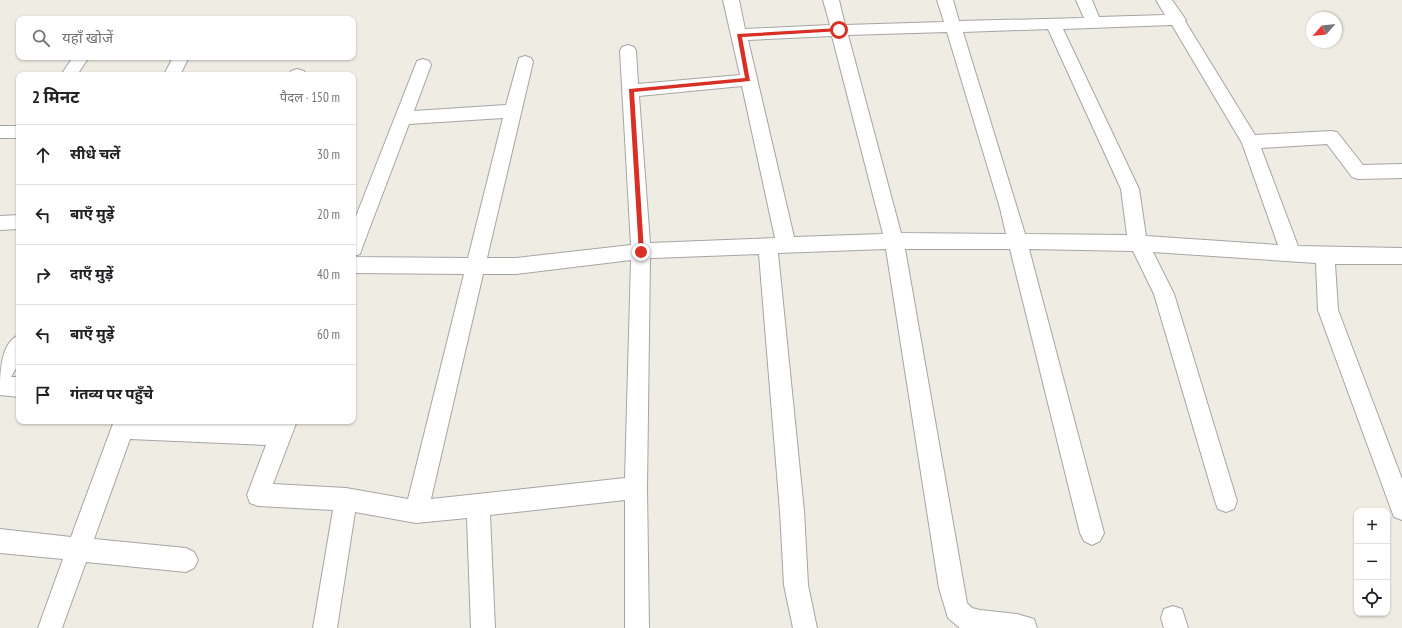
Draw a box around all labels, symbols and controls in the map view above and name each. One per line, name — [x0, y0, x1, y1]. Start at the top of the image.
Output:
north arrow — [1306, 12, 1342, 48]
search box — [16, 16, 356, 60]
route start — [830, 21, 848, 39]
icon: search — [30, 27, 52, 49]
text: यहाँ खोजें — [62, 28, 113, 47]
text: 2 मिनट — [32, 86, 79, 108]
text: पैदल · 150 m — [280, 89, 340, 106]
icon: ahead — [32, 144, 54, 166]
text: सीधे चलें — [70, 144, 120, 163]
text: 30 m — [317, 146, 340, 163]
icon: left — [32, 204, 54, 226]
text: बाएँ मुड़ें — [70, 204, 114, 223]
text: 20 m — [317, 206, 340, 223]
route end — [632, 243, 650, 261]
icon: right — [32, 264, 54, 286]
text: दाएँ मुड़ें — [70, 264, 113, 283]
text: 40 m — [317, 266, 340, 283]
icon: left — [32, 324, 54, 346]
text: बाएँ मुड़ें — [70, 324, 114, 343]
text: 60 m — [317, 326, 340, 343]
icon: arrive — [32, 384, 54, 406]
text: गंतव्य पर पहुँचे — [70, 384, 153, 403]
map controls — [1354, 508, 1390, 616]
button: + — [1354, 508, 1390, 544]
button: − — [1354, 544, 1390, 580]
button: locate — [1354, 580, 1390, 616]

